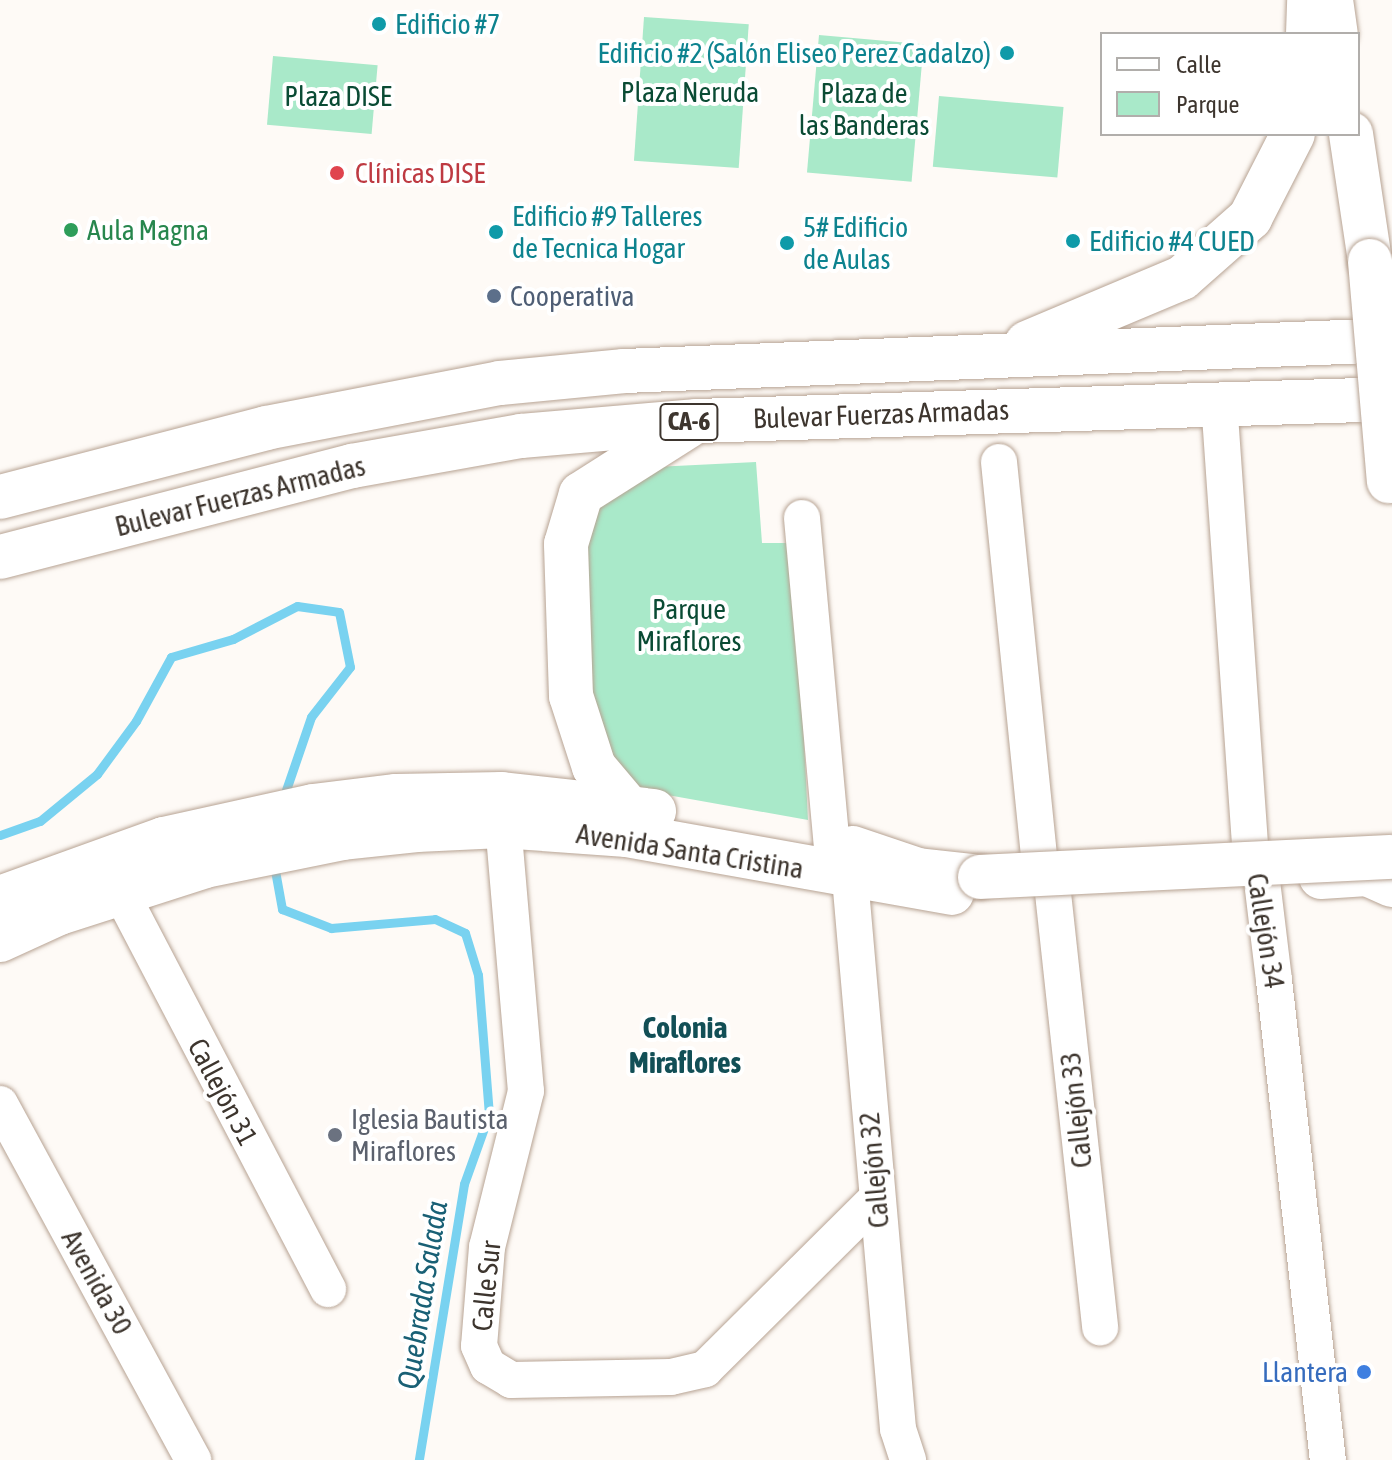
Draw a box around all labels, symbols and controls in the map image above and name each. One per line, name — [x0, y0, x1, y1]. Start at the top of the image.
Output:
place label: Edificio #7 — [395, 7, 500, 41]
marker: Edificio #7 — [370, 15, 388, 33]
legend — [1100, 32, 1360, 136]
place label: Edificio #2 (Salón Eliseo Perez Cadalzo) — [598, 36, 991, 70]
marker: Edificio #2 (Salón Eliseo Perez Cadalzo) — [998, 44, 1016, 62]
text: Calle — [1176, 51, 1221, 78]
park label: Plaza Neruda — [621, 75, 759, 109]
park label: Plaza de las Banderas — [799, 76, 929, 142]
park label: Plaza DISE — [284, 79, 392, 113]
text: Parque — [1176, 91, 1239, 118]
place label: Clínicas DISE — [355, 156, 485, 190]
marker: Clínicas DISE — [326, 162, 348, 184]
place label: Edificio #9 Talleres de Tecnica Hogar — [512, 199, 702, 265]
place label: 5# Edificio de Aulas — [803, 210, 908, 276]
place label: Aula Magna — [87, 213, 209, 247]
marker: Aula Magna — [62, 221, 80, 239]
marker: Edificio #9 Talleres de Tecnica Hogar — [487, 223, 505, 241]
place label: Edificio #4 CUED — [1089, 224, 1255, 258]
marker: Edificio #4 CUED — [1064, 232, 1082, 250]
marker: 5# Edificio de Aulas — [778, 234, 796, 252]
place label: Cooperativa — [510, 279, 634, 313]
marker: Cooperativa — [485, 287, 503, 305]
street label: Bulevar Fuerzas Armadas — [752, 393, 1010, 435]
road number: CA-6 — [659, 400, 719, 444]
street label: Bulevar Fuerzas Armadas — [112, 449, 368, 543]
park label: Parque Miraflores — [637, 592, 741, 658]
street label: Avenida Santa Cristina — [574, 816, 806, 886]
street label: Callejón 34 — [1240, 871, 1292, 991]
district label: Colonia Miraflores — [629, 1009, 741, 1080]
street label: Callejón 31 — [181, 1033, 265, 1151]
street label: Callejón 33 — [1053, 1050, 1099, 1170]
place label: Iglesia Bautista Miraflores — [351, 1102, 508, 1168]
street label: Callejón 32 — [852, 1111, 896, 1229]
marker: Iglesia Bautista Miraflores — [326, 1126, 344, 1144]
water label: Quebrada Salada — [389, 1198, 455, 1392]
street label: Avenida 30 — [55, 1224, 139, 1340]
street label: Calle Sur — [465, 1239, 507, 1333]
place label: Llantera — [1262, 1355, 1348, 1389]
marker: Llantera — [1355, 1363, 1373, 1381]

